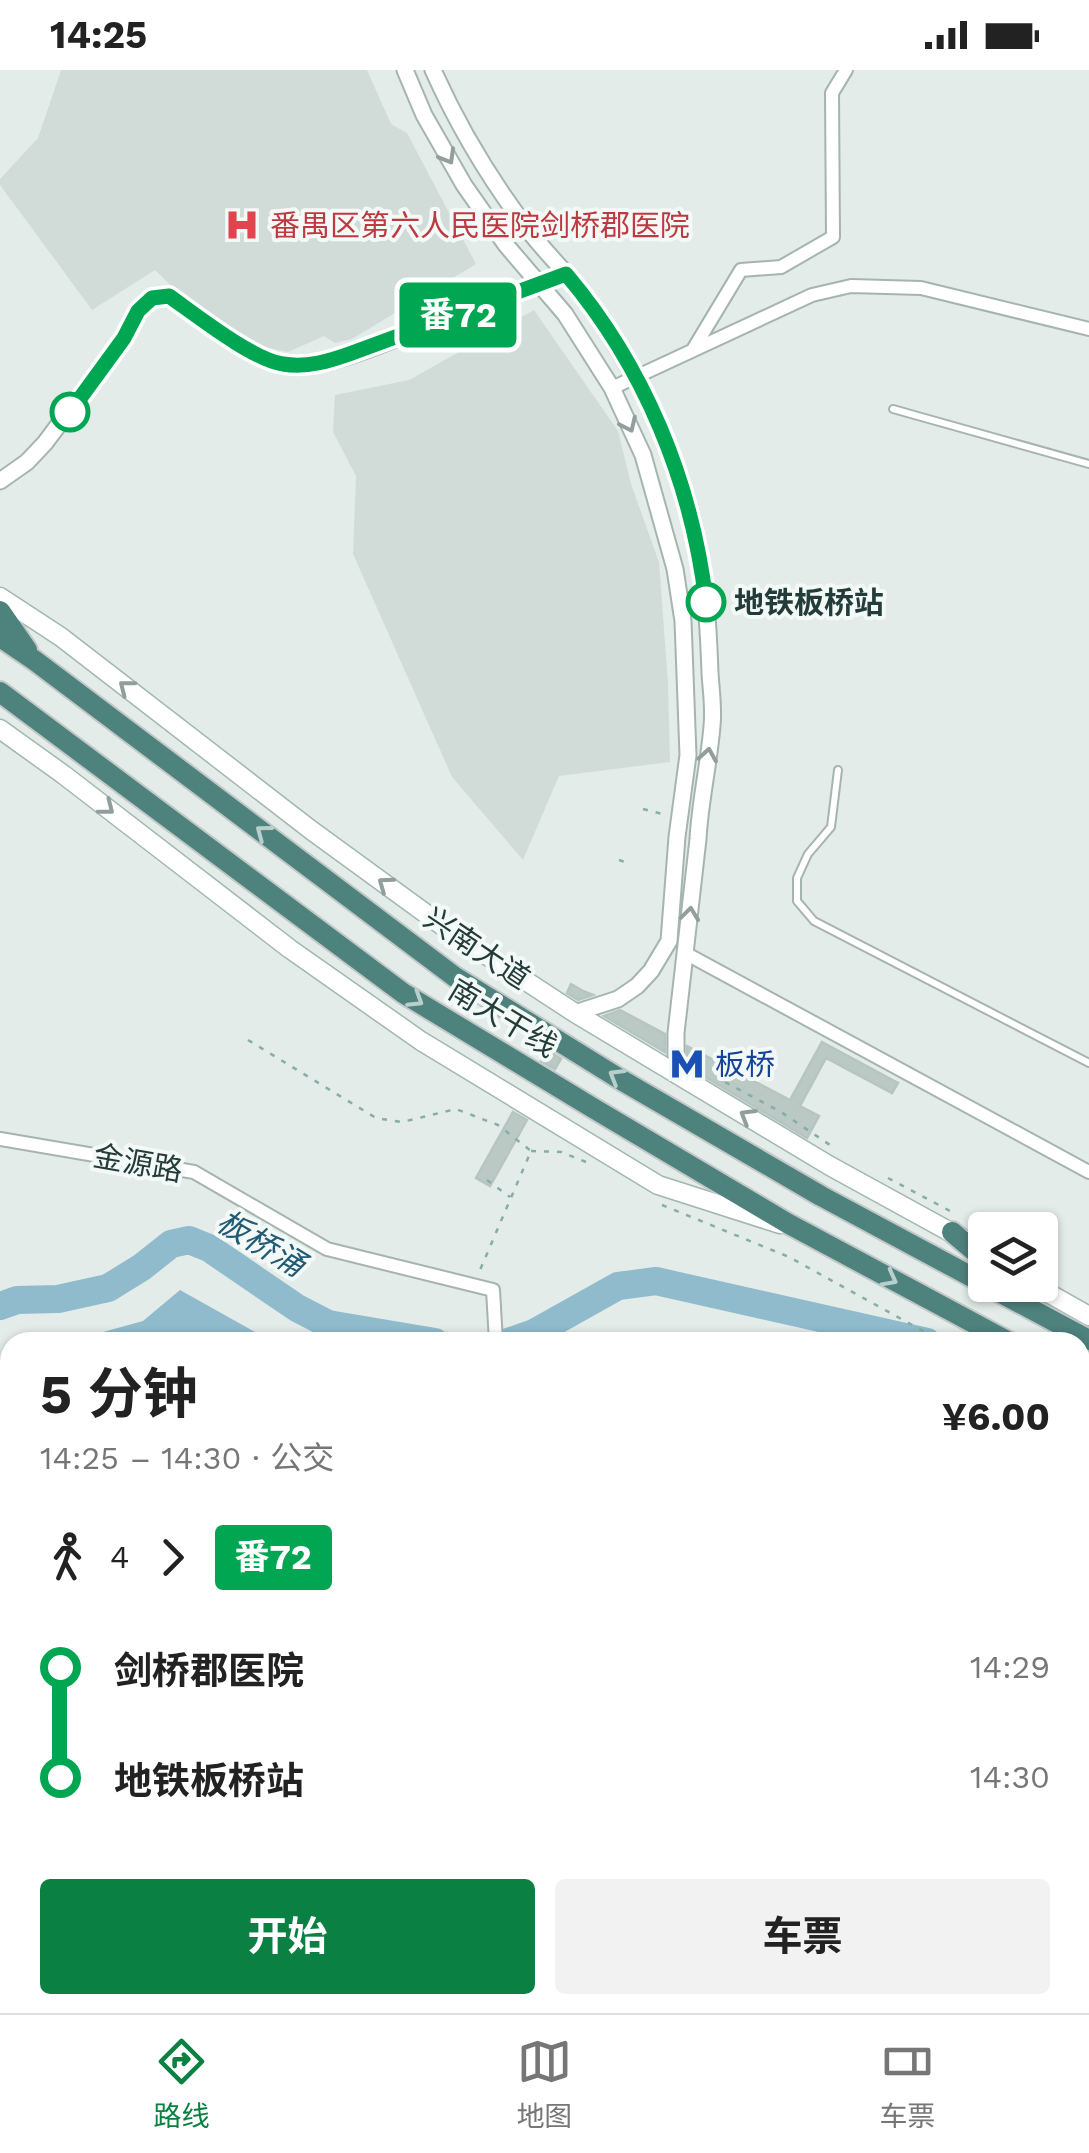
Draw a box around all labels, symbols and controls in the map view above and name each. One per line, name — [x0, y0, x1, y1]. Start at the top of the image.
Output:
text: 14:25 — [50, 13, 147, 57]
one-way arrow — [436, 146, 456, 164]
hospital icon: 番禺区第六人民医院剑桥郡医院 — [223, 206, 261, 244]
place label: 番禺区第六人民医院剑桥郡医院 — [270, 208, 690, 243]
line badge: 番72 — [400, 282, 516, 348]
text: 番72 — [419, 294, 497, 336]
unlabelled marker — [51, 393, 89, 431]
one-way arrow — [617, 415, 637, 433]
marker: 地铁板桥站 — [687, 583, 725, 621]
place label: 地铁板桥站 — [734, 585, 884, 620]
one-way arrow — [119, 682, 137, 699]
one-way arrow — [696, 747, 717, 763]
one-way arrow — [95, 796, 113, 813]
one-way arrow — [256, 827, 274, 844]
one-way arrow — [378, 878, 396, 896]
street label: 兴南大道 — [417, 900, 537, 996]
one-way arrow — [679, 905, 700, 921]
street label: 南大干线 — [443, 972, 563, 1064]
one-way arrow — [405, 988, 423, 1007]
metro station icon: 板桥 — [668, 1045, 706, 1083]
place label: 板桥 — [715, 1047, 775, 1082]
one-way arrow — [609, 1070, 627, 1089]
one-way arrow — [740, 1109, 758, 1128]
street label: 金源路 — [91, 1138, 185, 1188]
water label: 板桥涌 — [210, 1202, 314, 1286]
map controls — [968, 1212, 1058, 1302]
button: layers — [968, 1212, 1058, 1302]
one-way arrow — [880, 1266, 898, 1286]
text: 5 分钟 — [40, 1362, 198, 1426]
text: ¥6.00 — [942, 1395, 1050, 1439]
text: 14:25 – 14:30 · 公交 — [40, 1439, 334, 1477]
icon: walk — [40, 1530, 95, 1585]
icon: forward — [145, 1530, 200, 1585]
text: 番72 — [235, 1536, 312, 1578]
text: 4 — [110, 1538, 130, 1576]
text: 14:29 — [970, 1648, 1050, 1686]
text: 剑桥郡医院 — [114, 1649, 304, 1693]
text: 14:30 — [970, 1758, 1050, 1796]
text: 地铁板桥站 — [114, 1759, 304, 1803]
button: 开始 — [40, 1879, 535, 1994]
button: 车票 — [555, 1879, 1050, 1994]
tab: 路线 — [153, 2034, 210, 2134]
tab: 地图 — [516, 2034, 573, 2134]
tab: 车票 — [879, 2034, 936, 2134]

